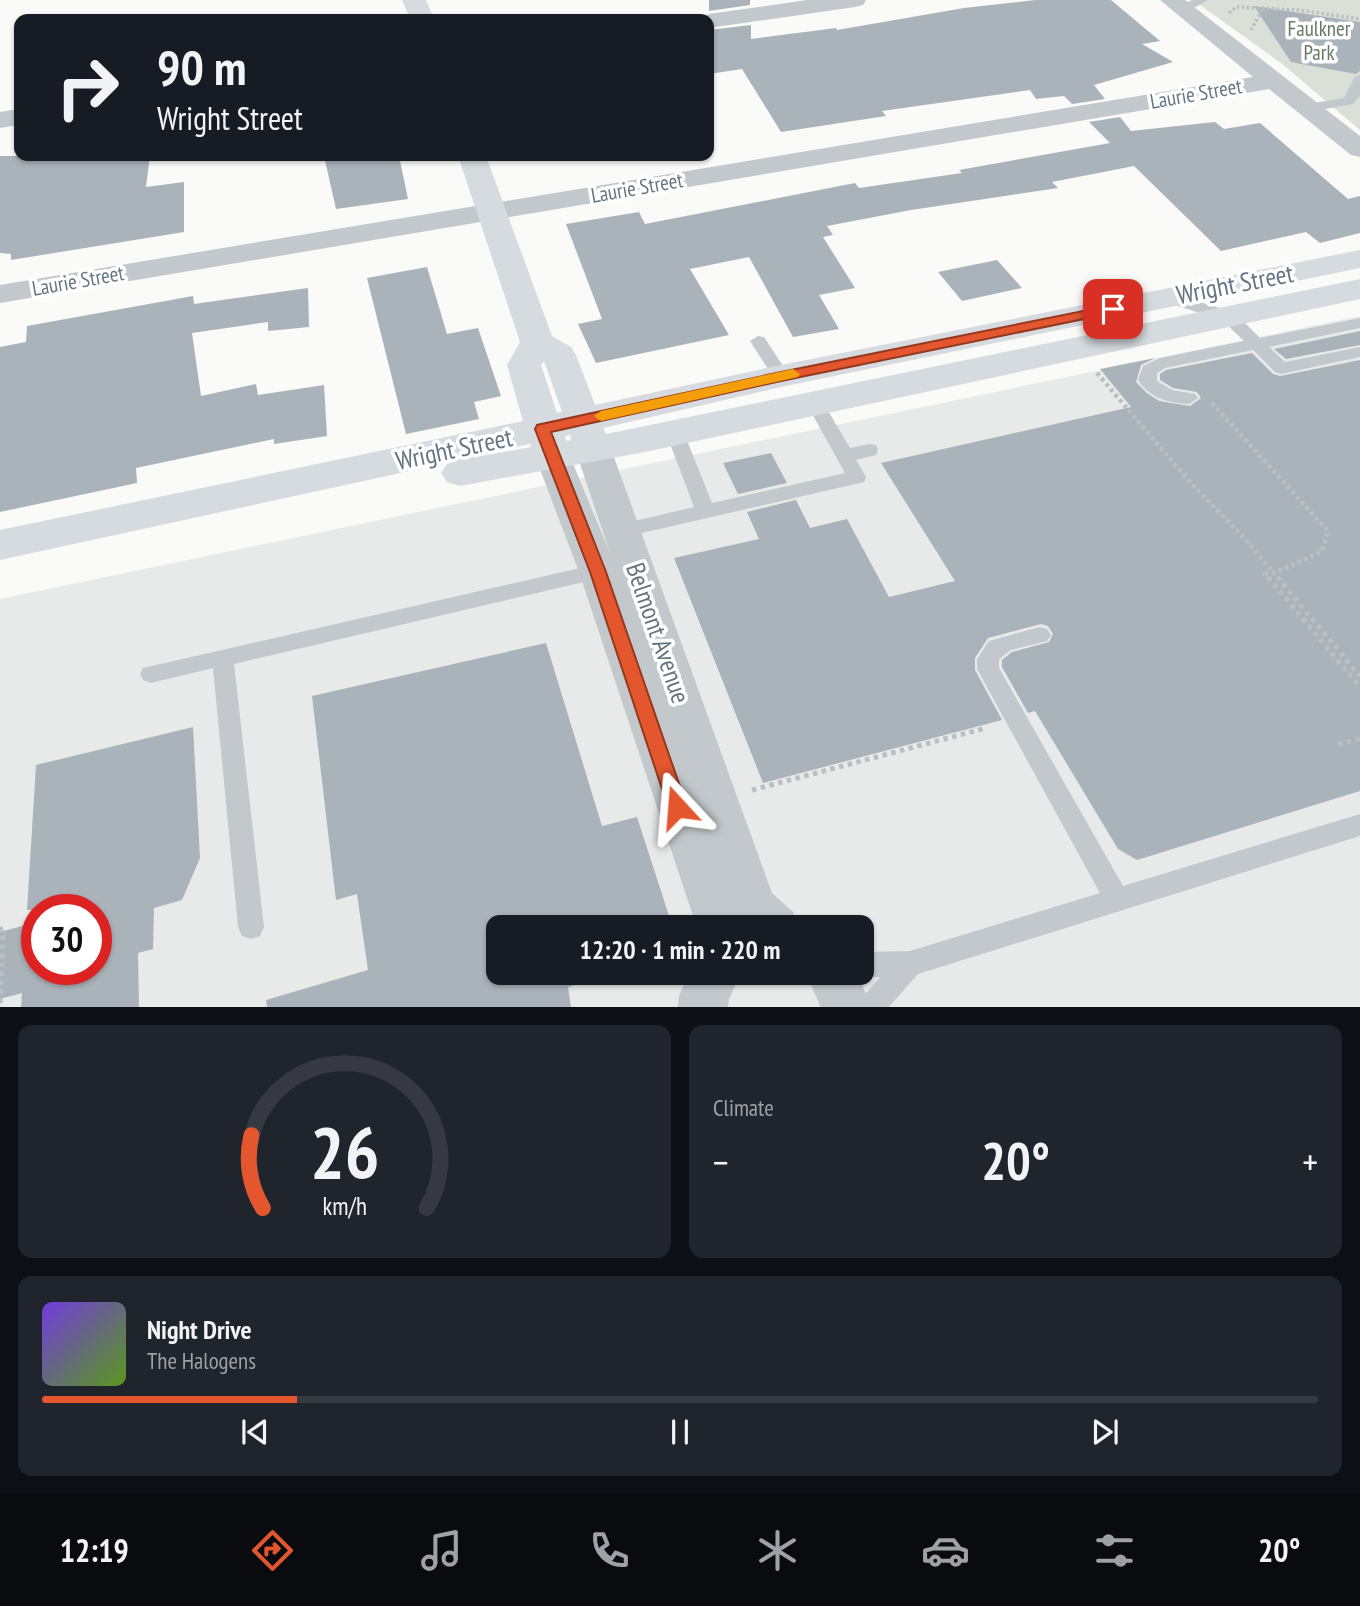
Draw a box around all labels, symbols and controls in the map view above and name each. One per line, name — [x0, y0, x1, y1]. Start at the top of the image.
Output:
park label: Faulkner Park — [1288, 15, 1351, 66]
text: 90 m — [157, 35, 246, 99]
icon: right — [42, 42, 133, 133]
street label: Laurie Street — [1148, 72, 1244, 115]
text: Wright Street — [157, 97, 303, 139]
street label: Laurie Street — [589, 166, 685, 209]
street label: Wright Street — [1174, 256, 1296, 311]
street label: Laurie Street — [30, 259, 126, 302]
pin — [1083, 279, 1143, 339]
icon: arrive — [1094, 290, 1132, 328]
street label: Wright Street — [393, 420, 515, 477]
street label: Belmont Avenue — [619, 558, 698, 707]
position arrow — [640, 770, 714, 844]
speed limit sign: 30 — [21, 894, 112, 985]
text: 12:20 · 1 min · 220 m — [580, 933, 780, 966]
text: Climate — [713, 1093, 774, 1122]
text: 26 — [310, 1104, 379, 1198]
text: 20° — [981, 1127, 1050, 1194]
text: − — [713, 1137, 729, 1186]
text: + — [1302, 1137, 1318, 1186]
text: km/h — [322, 1189, 367, 1221]
text: Night Drive — [147, 1313, 252, 1346]
text: The Halogens — [147, 1346, 256, 1375]
icon: previous — [236, 1413, 274, 1451]
icon: pause — [661, 1413, 699, 1451]
icon: next — [1086, 1413, 1124, 1451]
icon: directions — [248, 1526, 297, 1575]
icon: music — [417, 1526, 466, 1575]
icon: phone — [585, 1526, 634, 1575]
icon: climate — [753, 1526, 802, 1575]
icon: car — [921, 1526, 970, 1575]
icon: filters — [1090, 1526, 1139, 1575]
text: 12:19 — [60, 1529, 129, 1571]
text: 20° — [1258, 1529, 1300, 1571]

